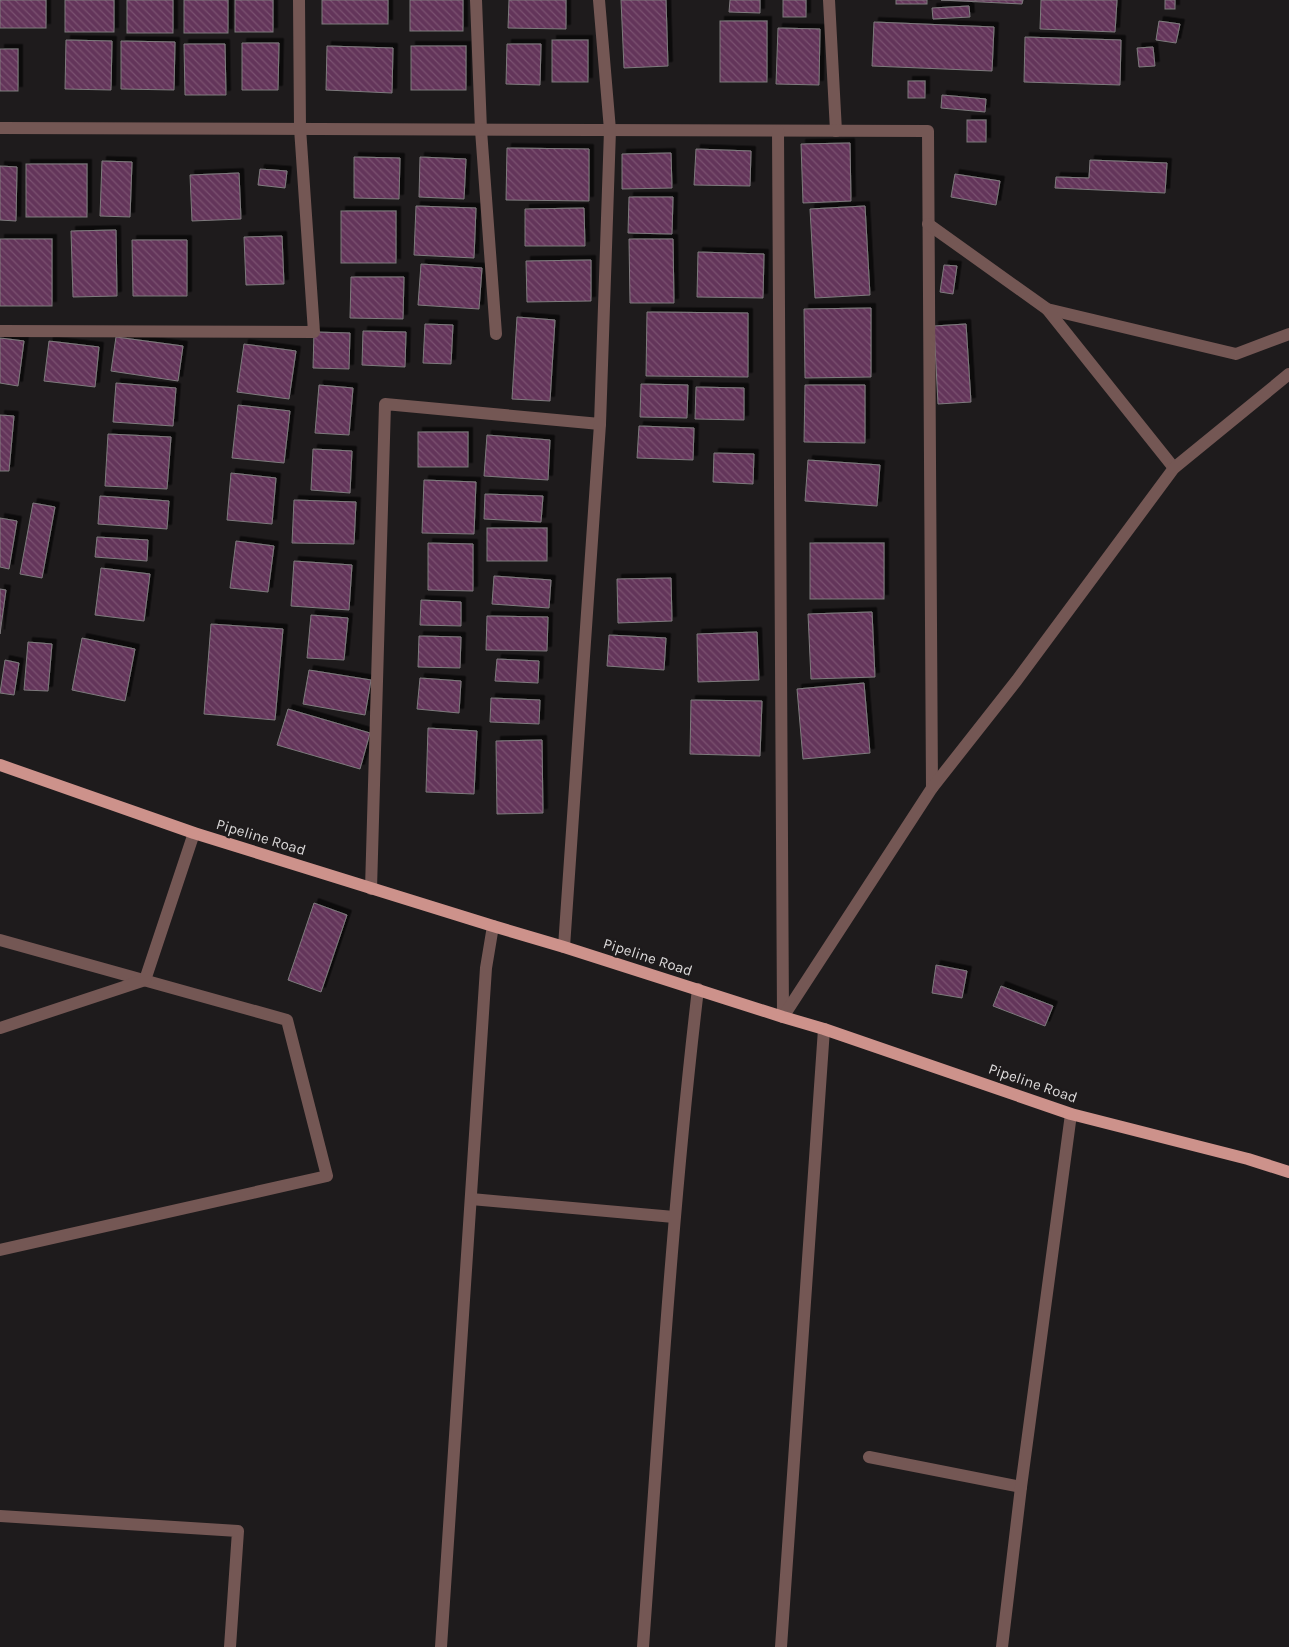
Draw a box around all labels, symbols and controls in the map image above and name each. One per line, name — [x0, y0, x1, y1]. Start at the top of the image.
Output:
street label: Pipeline Road — [214, 815, 308, 859]
street label: Pipeline Road — [601, 934, 695, 980]
street label: Pipeline Road — [986, 1059, 1080, 1107]

